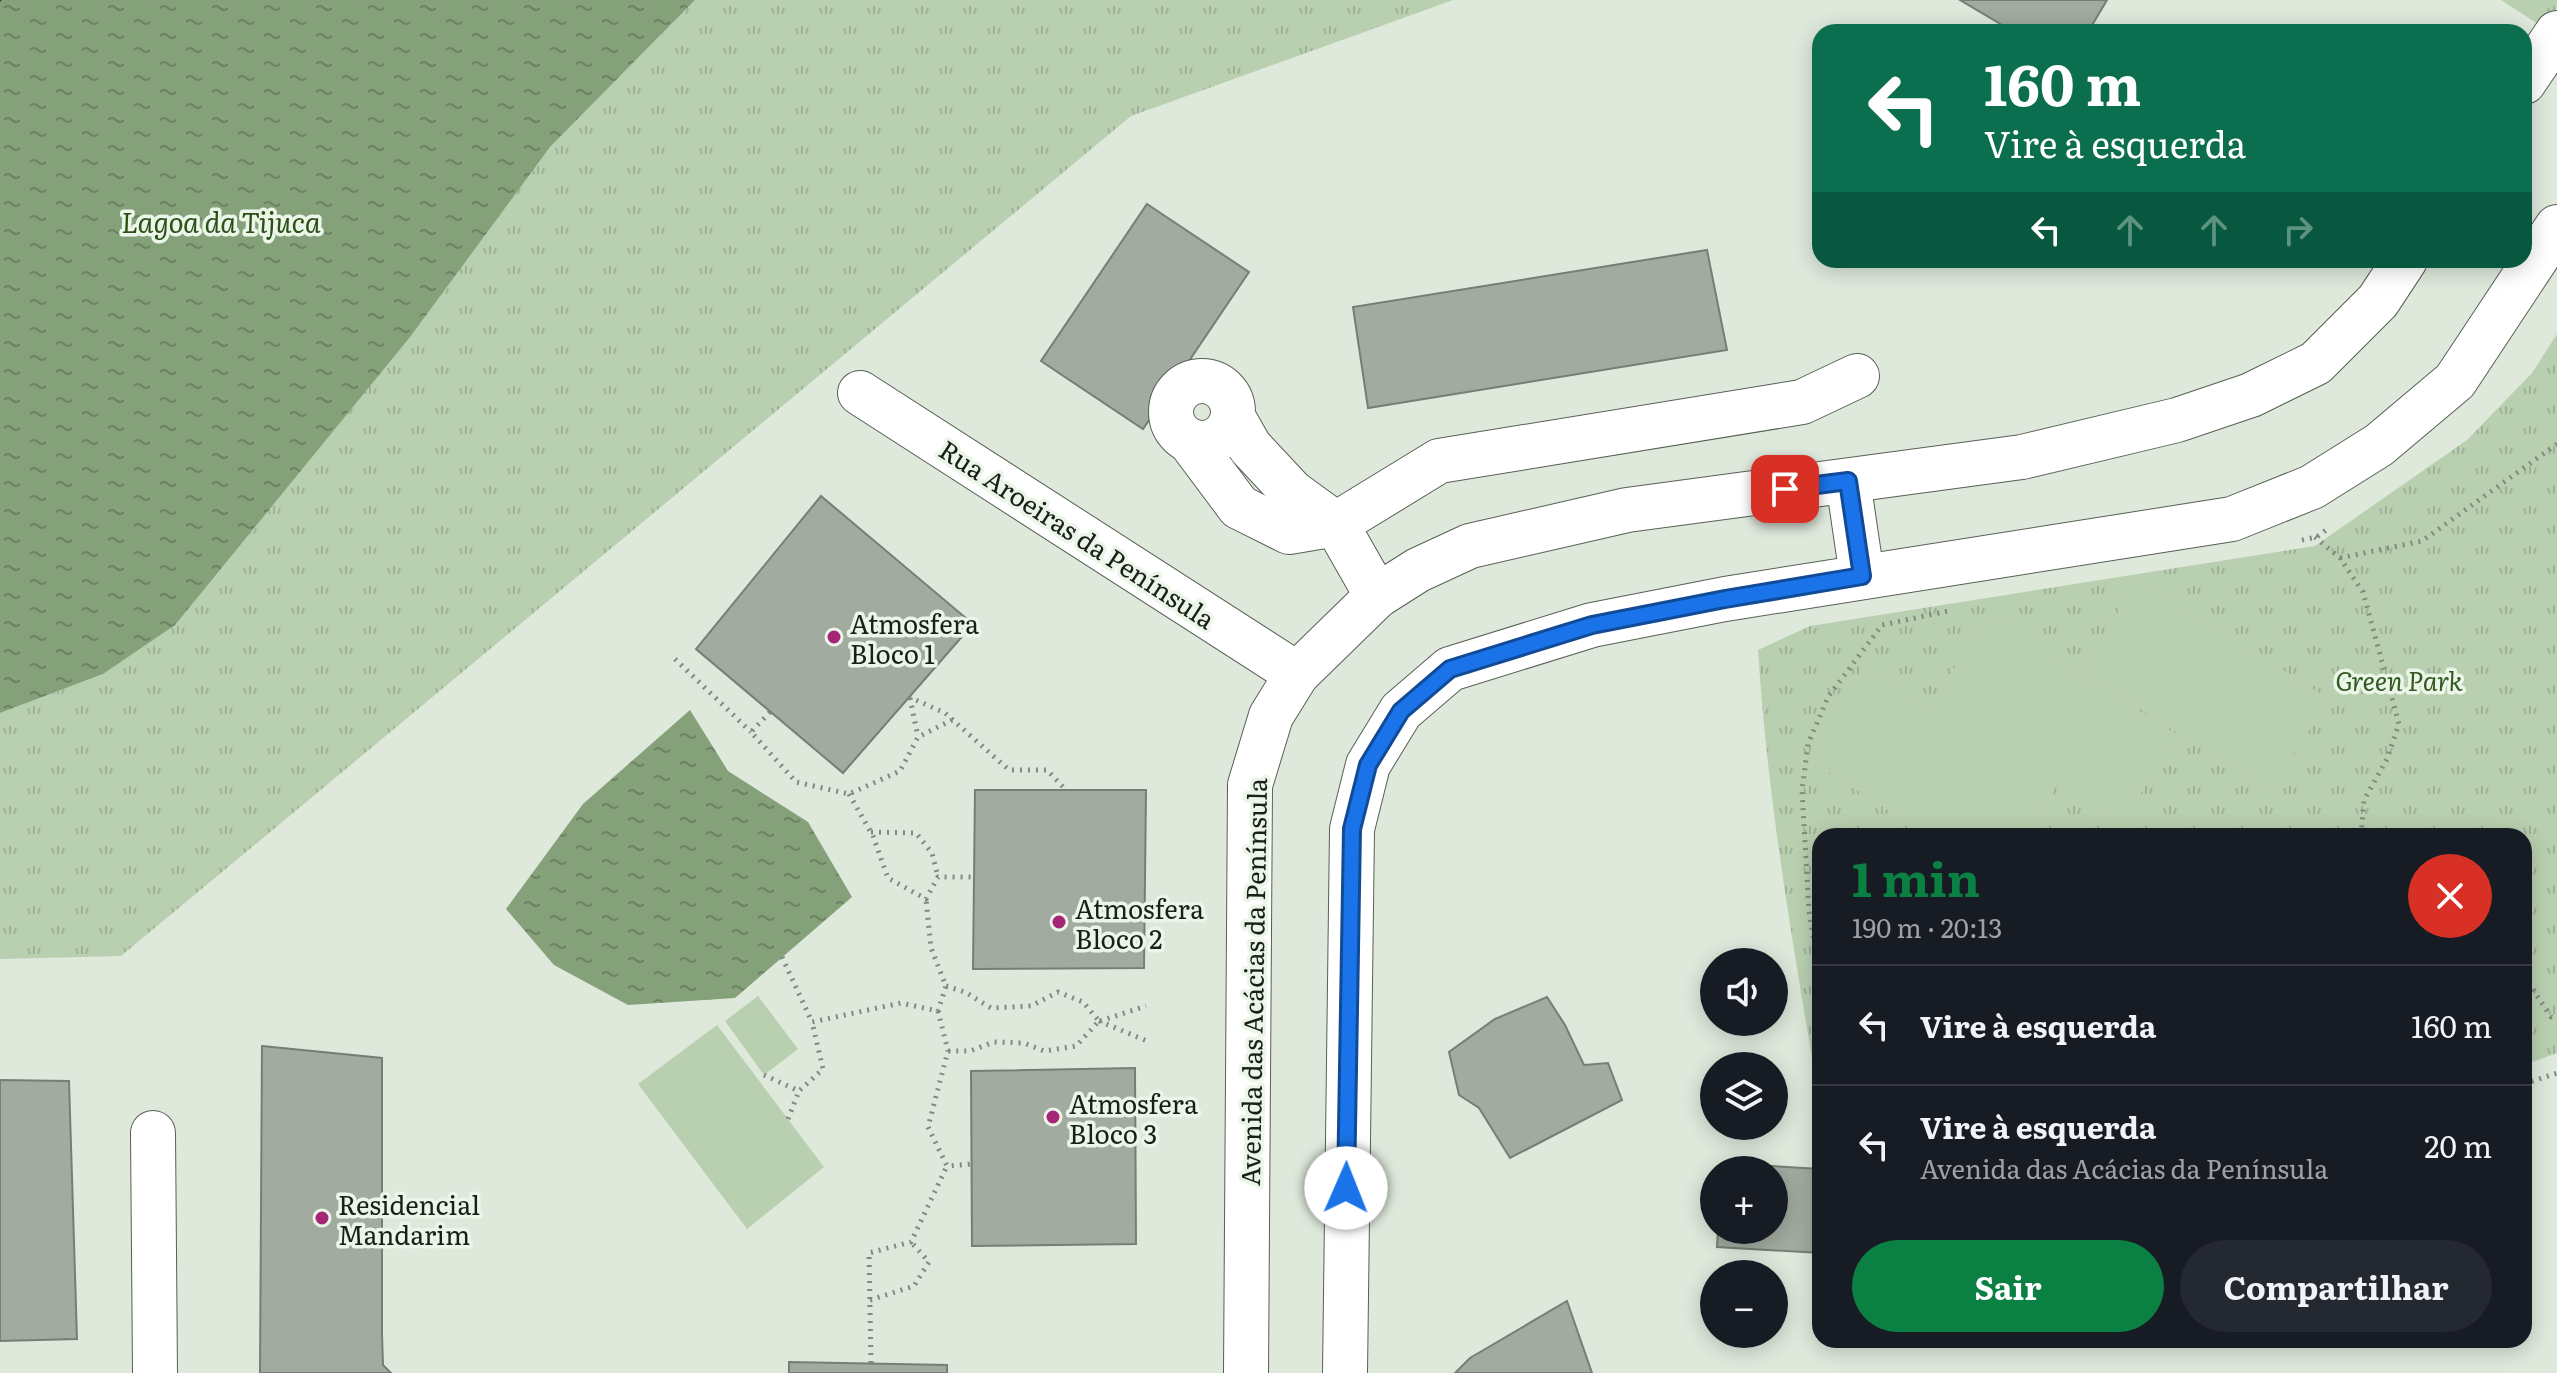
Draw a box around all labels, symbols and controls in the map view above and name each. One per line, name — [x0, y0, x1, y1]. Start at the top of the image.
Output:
text: 160 m — [1984, 40, 2141, 123]
icon: left — [1852, 56, 1956, 160]
text: Vire à esquerda — [1984, 116, 2246, 169]
water label: Lagoa da Tijuca — [121, 200, 321, 242]
icon: left — [2024, 208, 2068, 252]
icon: ahead — [2108, 208, 2152, 252]
icon: ahead — [2192, 208, 2236, 252]
icon: right — [2276, 208, 2320, 252]
street label: Rua Aroeiras da Península — [932, 429, 1224, 637]
pin — [1751, 455, 1819, 523]
icon: arrive — [1763, 467, 1807, 511]
place label: Atmosfera Bloco 1 — [850, 603, 979, 672]
marker: Atmosfera Bloco 1 — [825, 628, 843, 646]
park label: Green Park — [2335, 660, 2464, 699]
street label: Avenida das Acácias da Península — [1229, 778, 1275, 1186]
text: 1 min — [1852, 841, 1980, 912]
button: close — [2408, 854, 2492, 938]
place label: Atmosfera Bloco 2 — [1075, 888, 1204, 957]
text: 190 m · 20:13 — [1852, 907, 2002, 946]
marker: Atmosfera Bloco 2 — [1050, 913, 1068, 931]
map controls — [1700, 948, 1788, 1348]
button: sound — [1700, 948, 1788, 1036]
icon: left — [1852, 1003, 1896, 1047]
text: Vire à esquerda — [1920, 1003, 2156, 1047]
text: 160 m — [2411, 1003, 2492, 1047]
button: layers — [1700, 1052, 1788, 1140]
place label: Atmosfera Bloco 3 — [1069, 1083, 1198, 1152]
text: Vire à esquerda — [1920, 1104, 2156, 1148]
marker: Atmosfera Bloco 3 — [1044, 1108, 1062, 1126]
icon: left — [1852, 1123, 1896, 1167]
text: 20 m — [2424, 1123, 2492, 1167]
position arrow — [1304, 1146, 1388, 1230]
text: Avenida das Acácias da Península — [1920, 1148, 2328, 1187]
button: + — [1700, 1156, 1788, 1244]
place label: Residencial Mandarim — [338, 1184, 480, 1253]
marker: Residencial Mandarim — [313, 1209, 331, 1227]
button: Sair — [1852, 1240, 2164, 1332]
button: Compartilhar — [2180, 1240, 2492, 1332]
button: − — [1700, 1260, 1788, 1348]

